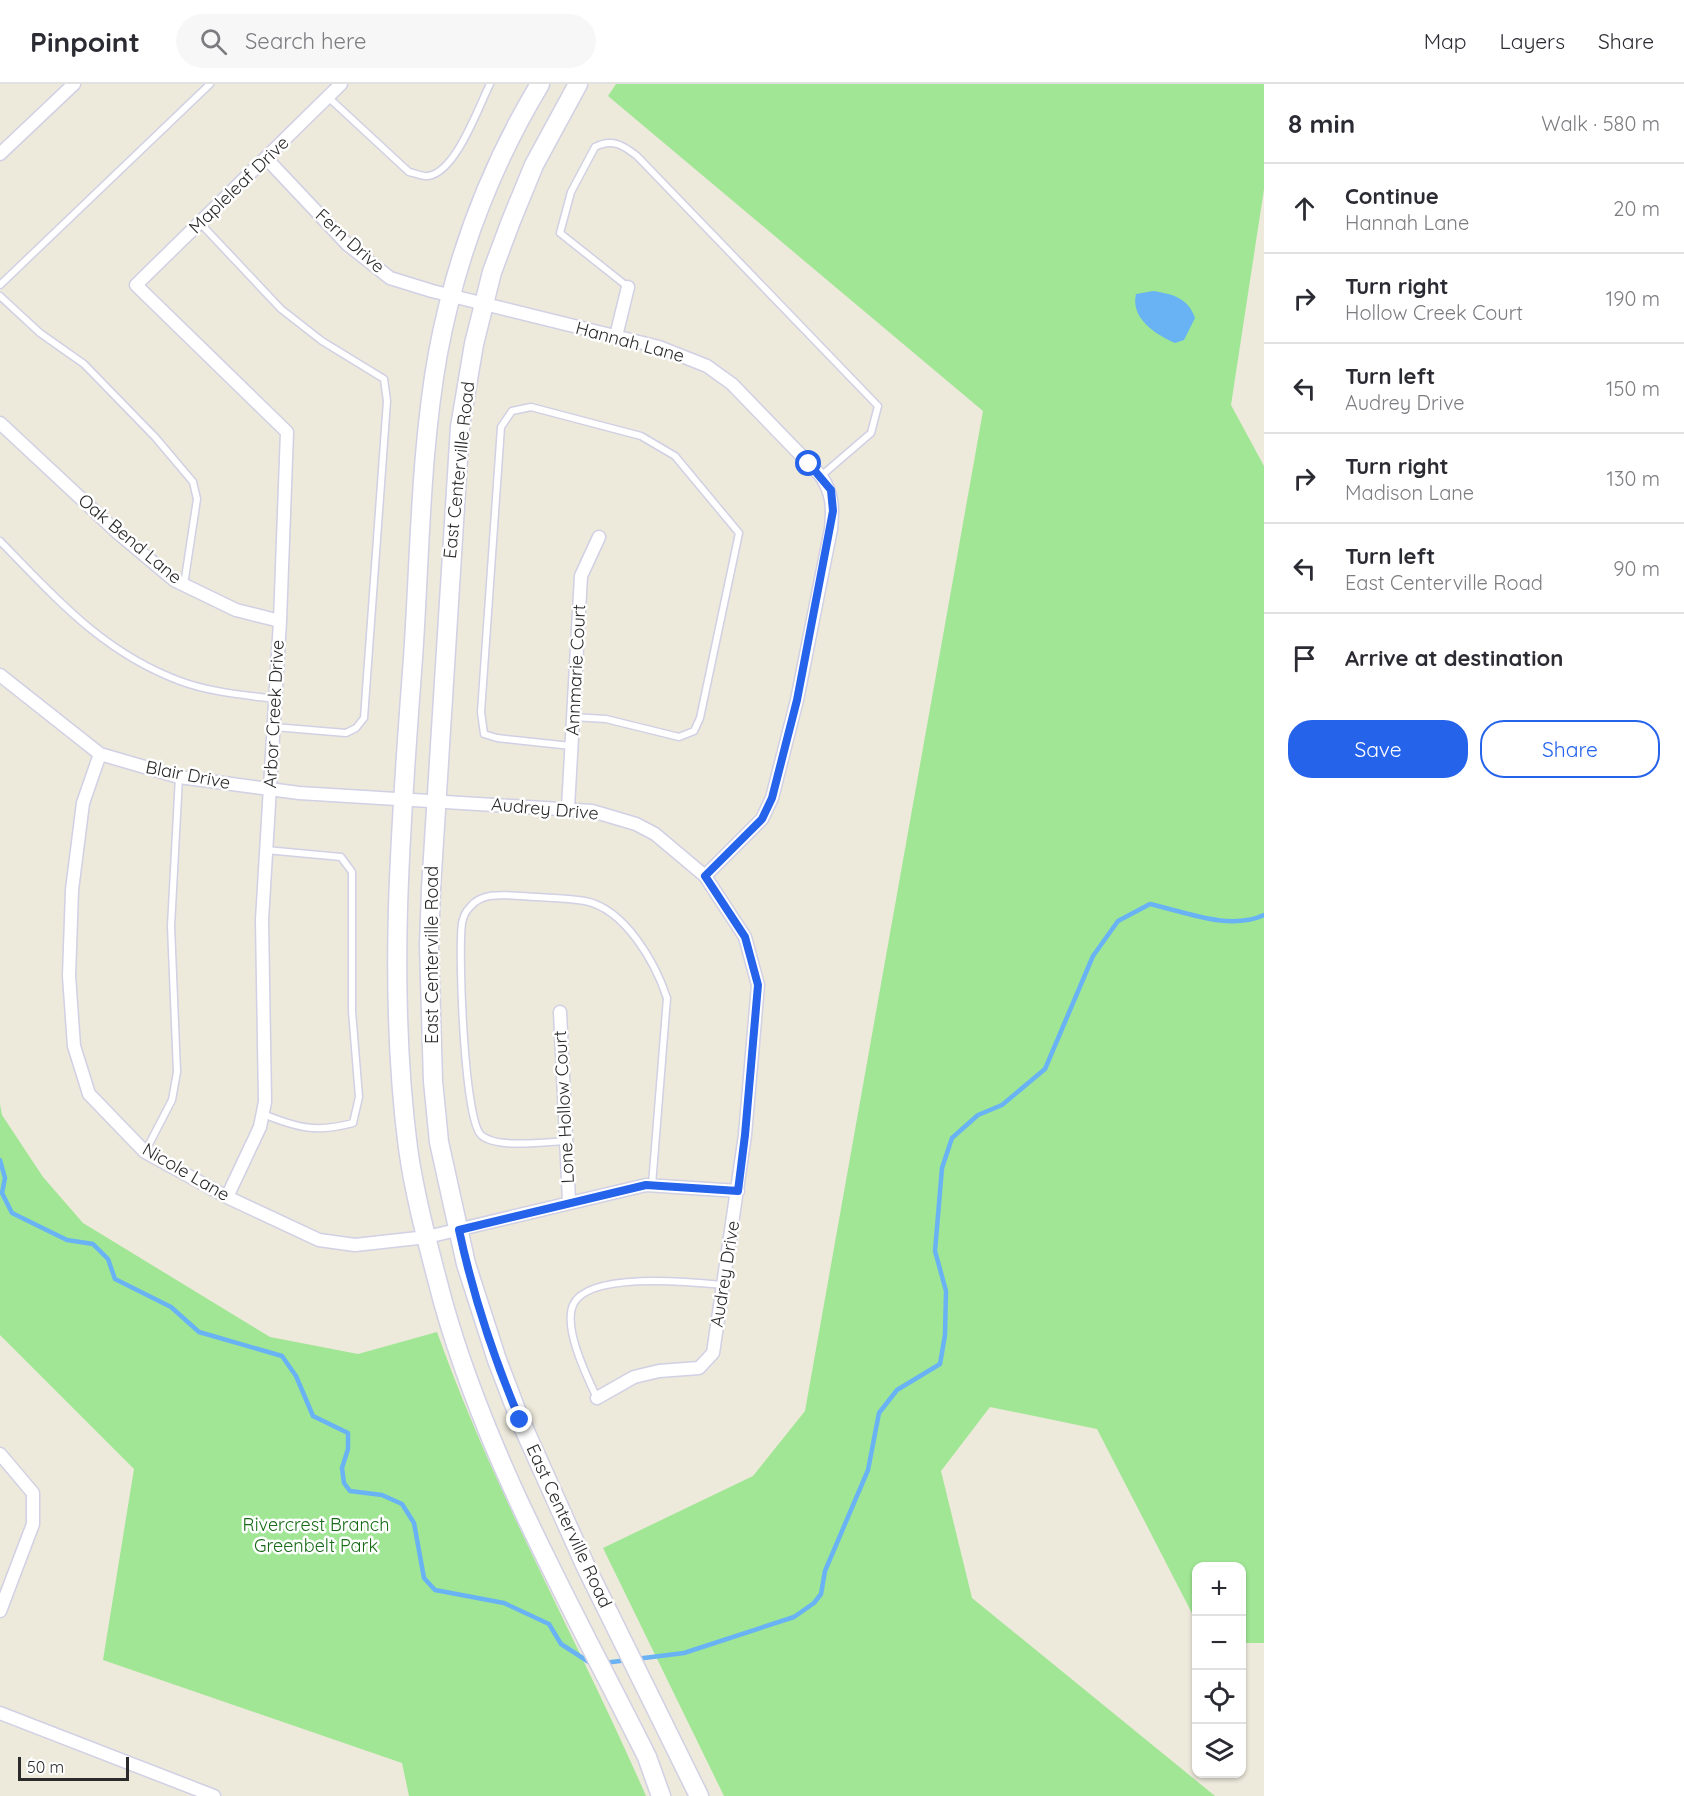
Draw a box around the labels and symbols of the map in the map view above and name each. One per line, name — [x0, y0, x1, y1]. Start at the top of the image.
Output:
street label: Mapleleaf Drive — [184, 131, 294, 238]
street label: Fern Drive — [311, 203, 390, 278]
street label: Hannah Lane — [573, 316, 687, 367]
street label: East Centerville Road — [438, 380, 479, 560]
route start — [795, 450, 821, 476]
street label: Oak Bend Lane — [74, 489, 187, 589]
street label: Annmarie Court — [561, 604, 590, 736]
street label: Arbor Creek Drive — [258, 639, 289, 789]
street label: Blair Drive — [144, 755, 232, 794]
street label: Audrey Drive — [490, 792, 600, 825]
street label: East Centerville Road — [420, 866, 443, 1044]
street label: Lone Hollow Court — [548, 1030, 579, 1184]
street label: Nicole Lane — [138, 1137, 234, 1206]
street label: Audrey Drive — [705, 1219, 744, 1329]
route end — [506, 1406, 532, 1432]
street label: East Centerville Road — [521, 1440, 618, 1611]
park label: Rivercrest Branch Greenbelt Park — [243, 1513, 389, 1557]
scale bar — [18, 1754, 129, 1782]

